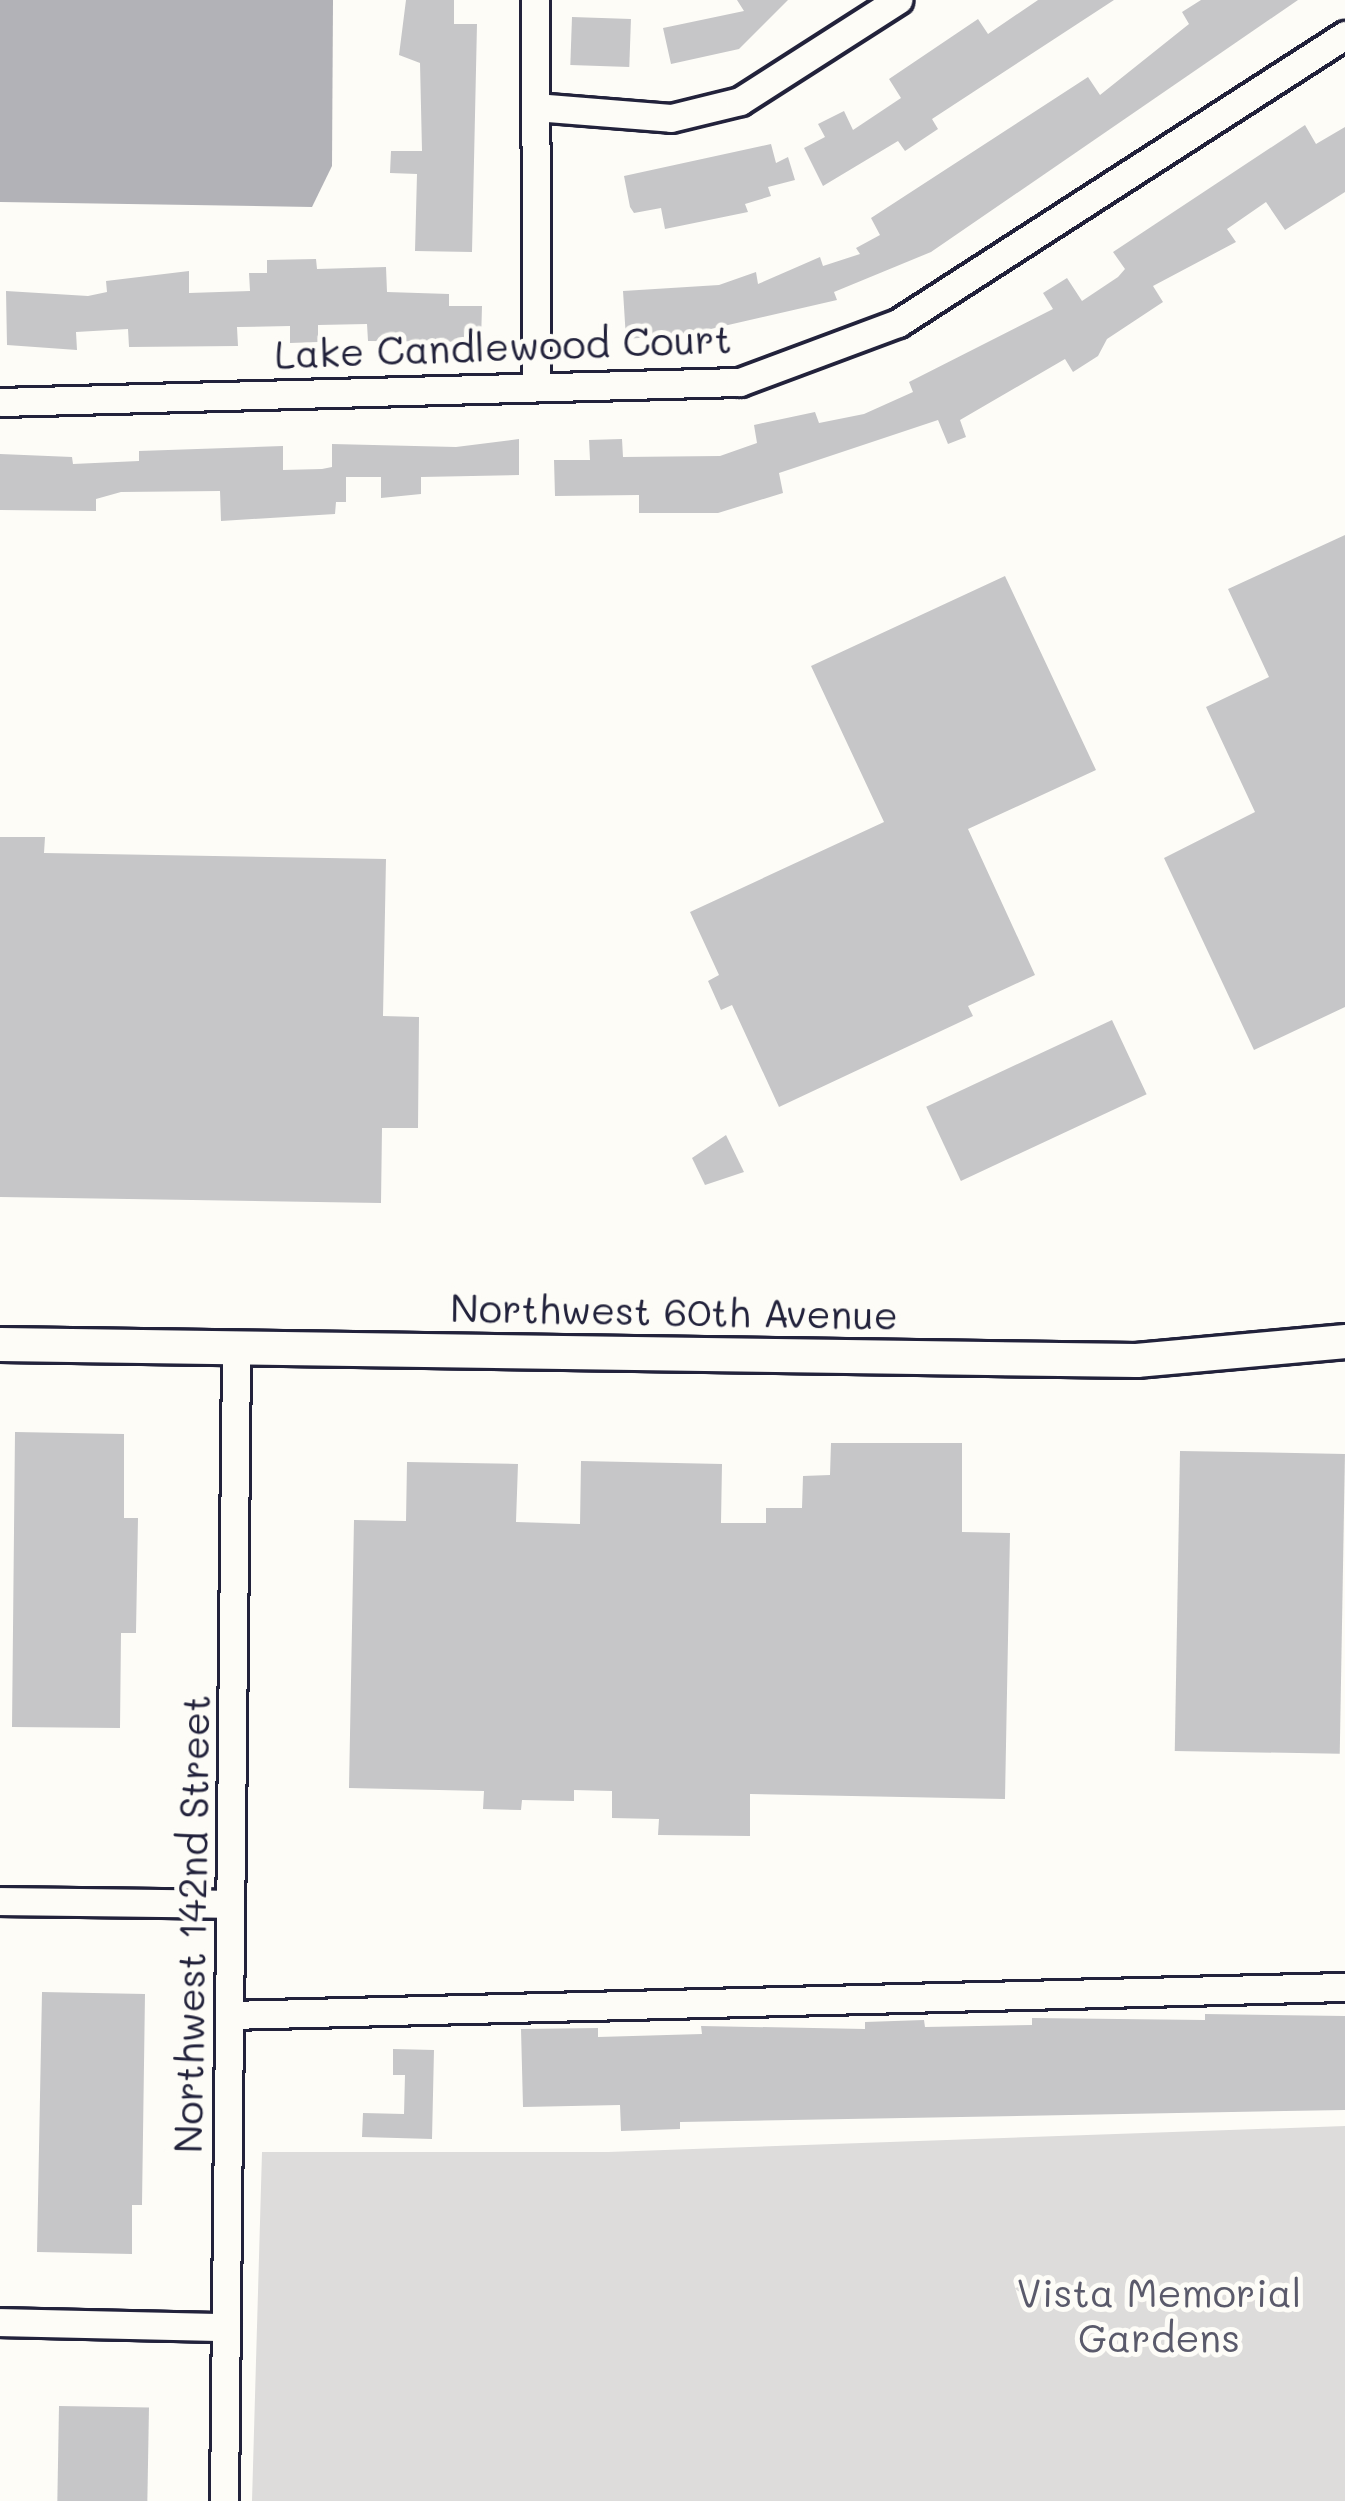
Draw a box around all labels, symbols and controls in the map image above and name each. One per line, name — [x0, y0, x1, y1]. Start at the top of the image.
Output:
street label: Lake Candlewood Court — [274, 315, 732, 377]
street label: Northwest 60th Avenue — [450, 1284, 898, 1338]
street label: Northwest 142nd Street — [164, 1694, 218, 2154]
park label: Vista Memorial Gardens — [1017, 2270, 1301, 2361]

